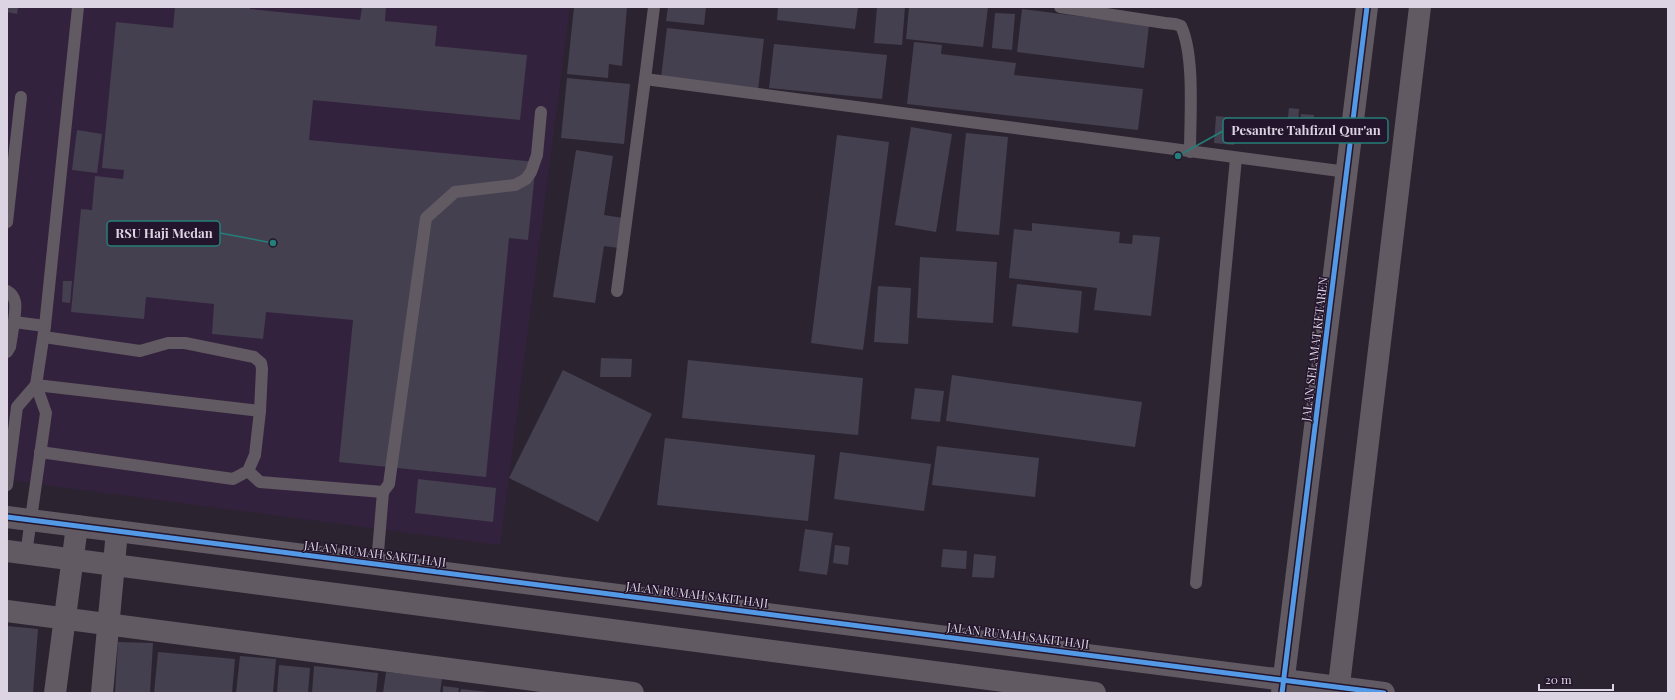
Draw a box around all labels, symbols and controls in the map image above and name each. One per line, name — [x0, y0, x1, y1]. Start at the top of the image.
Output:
callout: Pesantre Tahfizul Qur'an — [1223, 118, 1388, 143]
text: Pesantre Tahfizul Qur'an — [1231, 121, 1381, 138]
callout: RSU Haji Medan — [107, 221, 220, 246]
text: RSU Haji Medan — [115, 224, 213, 241]
street label: JALAN SELAMAT KETAREN — [1297, 275, 1331, 423]
street label: JALAN RUMAH SAKIT HAJI — [302, 536, 447, 570]
street label: JALAN RUMAH SAKIT HAJI — [624, 577, 769, 611]
street label: JALAN RUMAH SAKIT HAJI — [945, 618, 1090, 652]
scale bar — [1539, 666, 1613, 692]
text: 20 m — [1545, 671, 1572, 687]

